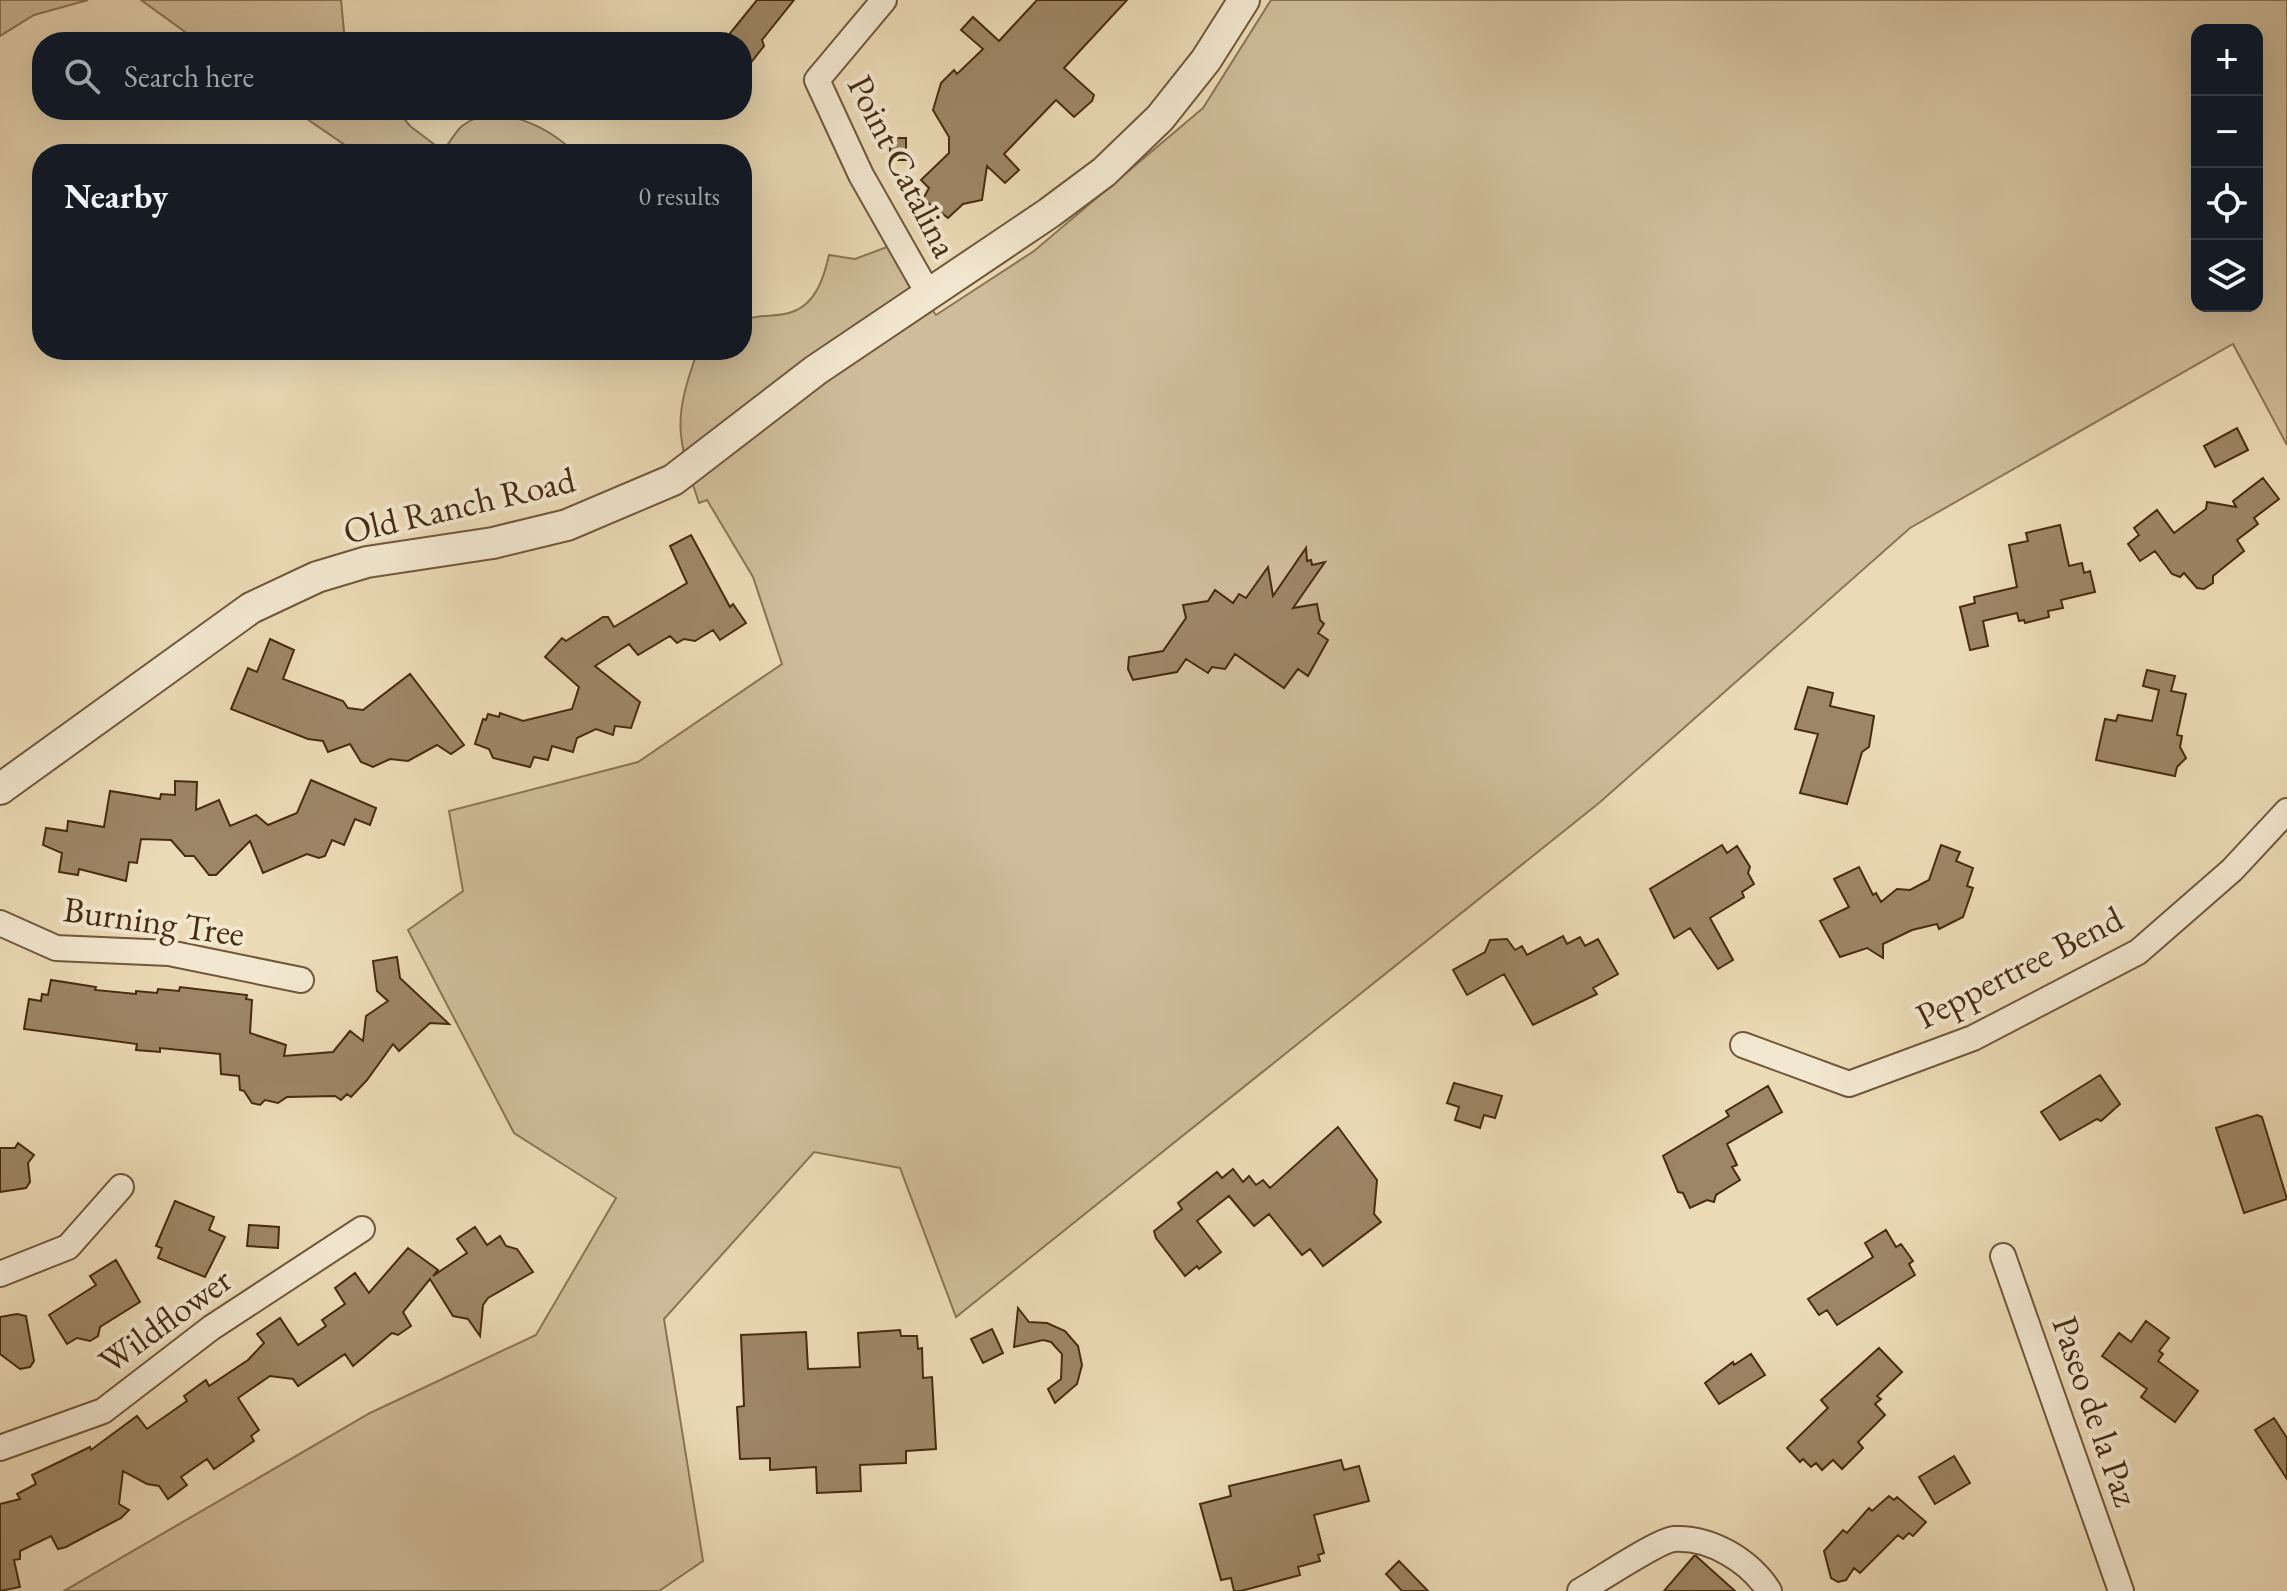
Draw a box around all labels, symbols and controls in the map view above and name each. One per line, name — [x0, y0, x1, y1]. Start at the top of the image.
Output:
map controls — [2191, 24, 2263, 312]
button: + — [2191, 24, 2263, 96]
search box — [32, 32, 752, 120]
icon: search — [60, 54, 104, 98]
text: Search here — [124, 57, 254, 96]
street label: Point Catalina — [837, 67, 969, 266]
button: − — [2191, 96, 2263, 168]
button: locate — [2191, 168, 2263, 240]
text: Nearby — [64, 174, 168, 218]
text: 0 results — [639, 179, 720, 213]
button: layers — [2191, 240, 2263, 312]
street label: Old Ranch Road — [339, 455, 580, 554]
street label: Burning Tree — [61, 885, 247, 957]
street label: Peppertree Bend — [1908, 894, 2131, 1039]
street label: Wildflower — [89, 1256, 241, 1384]
street label: Paseo de la Paz — [2042, 1310, 2151, 1513]

